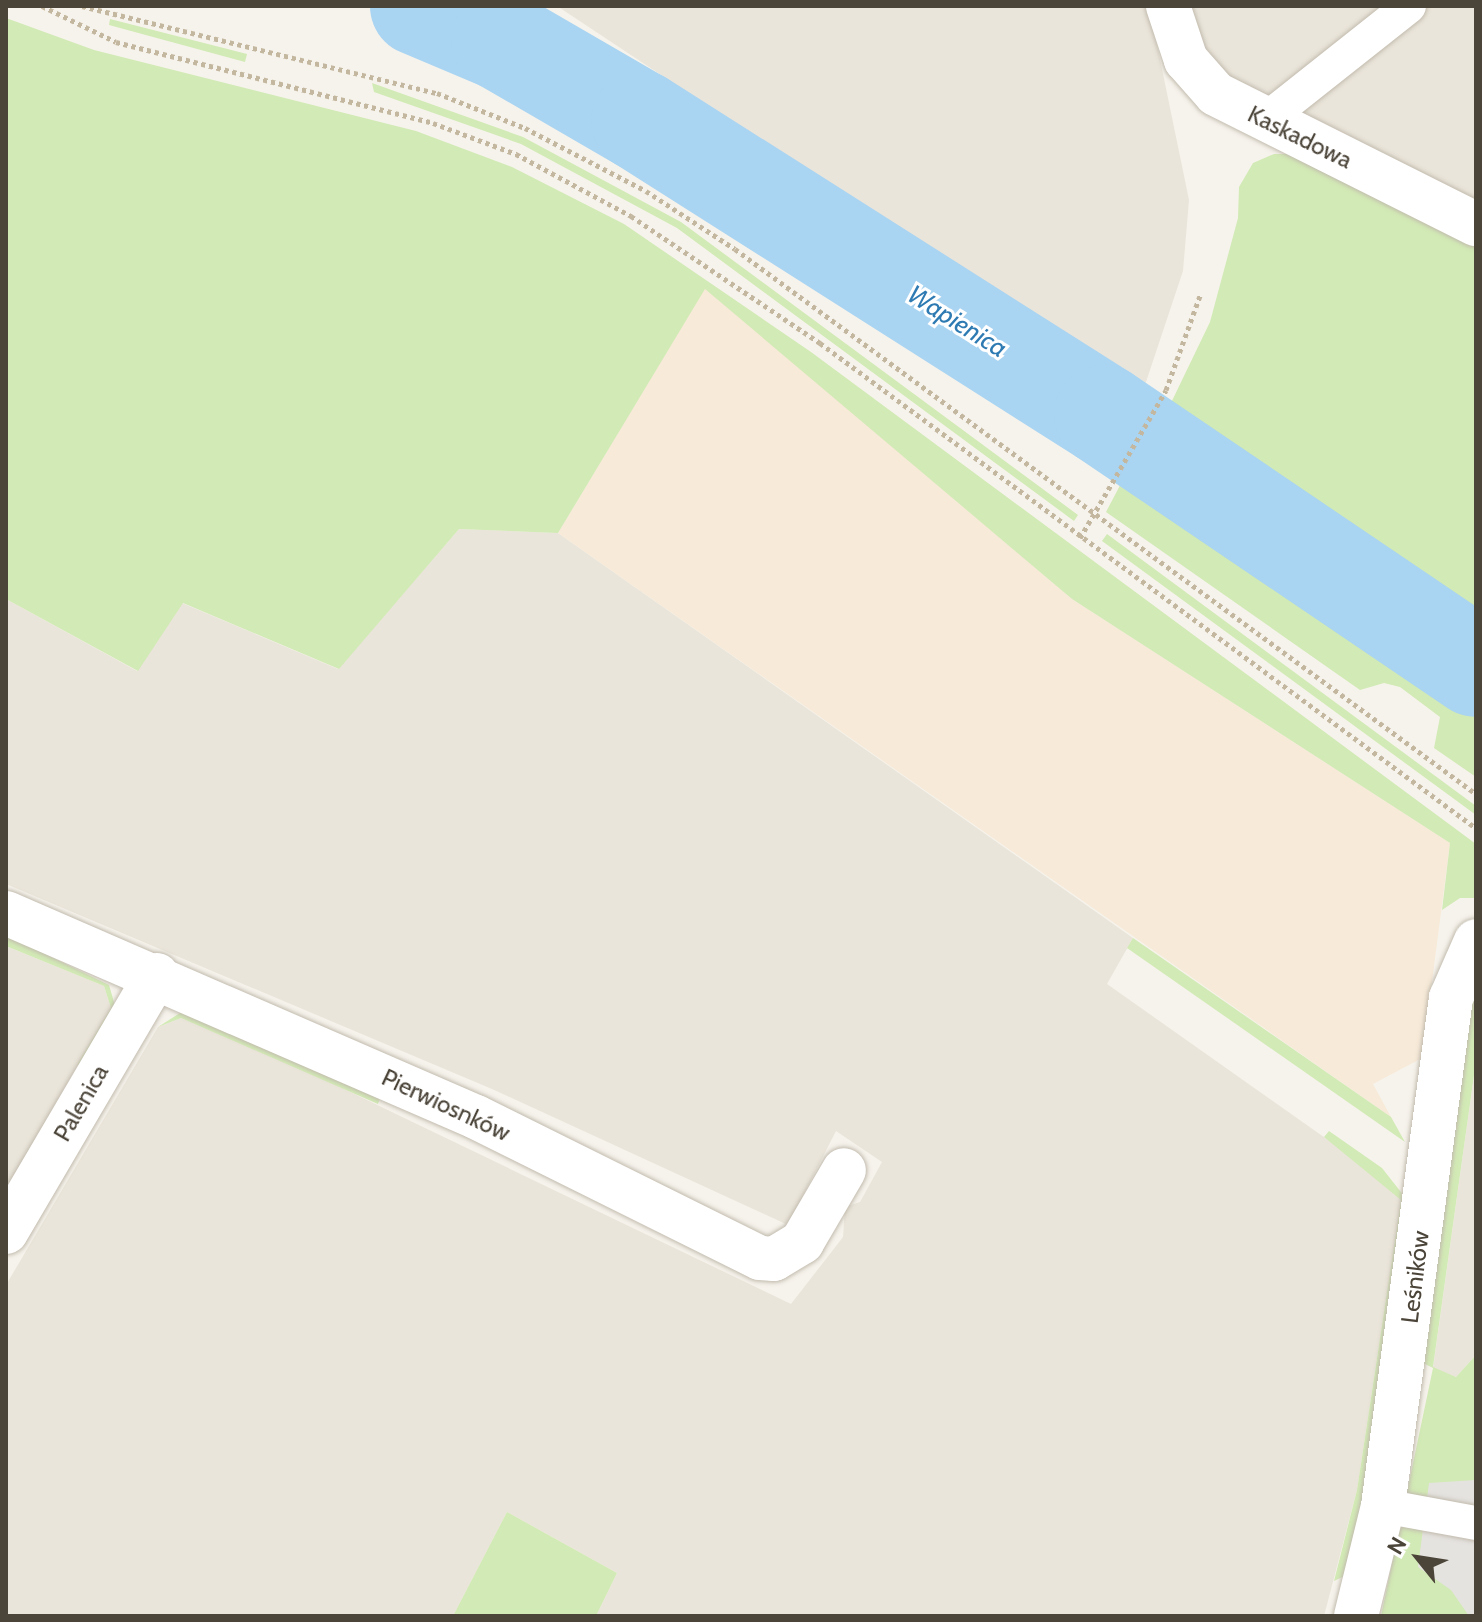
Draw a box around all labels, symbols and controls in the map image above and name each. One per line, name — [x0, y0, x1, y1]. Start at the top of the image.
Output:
street label: Kaskadowa — [1243, 99, 1357, 175]
water label: Wapienica — [902, 279, 1012, 365]
street label: Palenica — [48, 1060, 114, 1146]
street label: Pierwiosnków — [377, 1063, 515, 1147]
street label: Leśników — [1395, 1229, 1435, 1325]
north arrow — [1378, 1518, 1458, 1598]
text: N — [1381, 1532, 1412, 1559]

